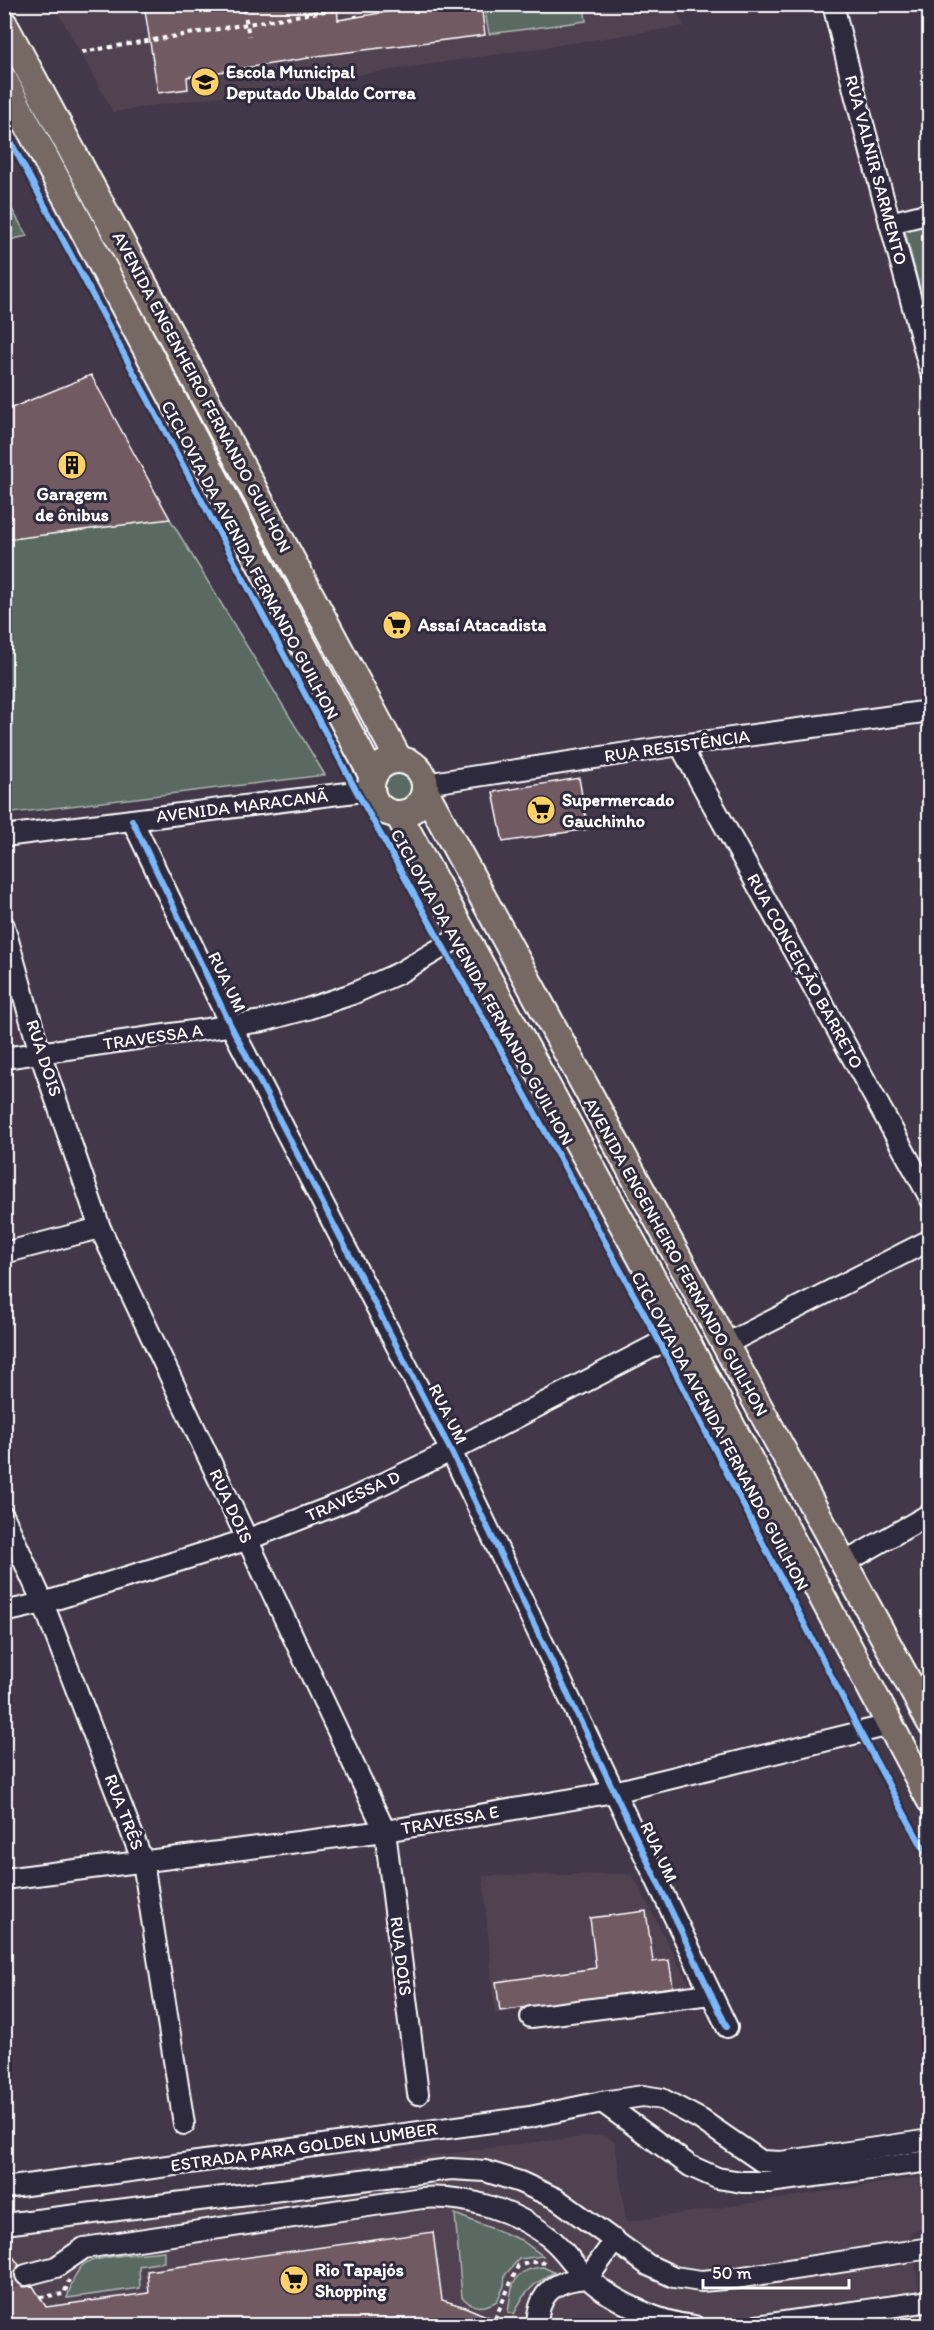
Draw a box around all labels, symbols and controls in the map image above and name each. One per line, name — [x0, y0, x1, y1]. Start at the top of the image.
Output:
place label: Escola Municipal Deputado Ubaldo Correa — [226, 61, 416, 104]
school or university icon: Escola Municipal Deputado Ubaldo Correa — [189, 66, 221, 98]
street label: RUA VALNIR SARMENTO — [840, 73, 912, 267]
street label: AVENIDA ENGENHEIRO FERNANDO GUILHON — [108, 228, 296, 556]
street label: CICLOVIA DA AVENIDA FERNANDO GUILHON — [156, 397, 344, 723]
building icon: Garagem de ônibus — [56, 449, 88, 481]
place label: Garagem de ônibus — [35, 483, 109, 526]
supermarket icon: Assaí Atacadista — [381, 609, 413, 641]
place label: Assaí Atacadista — [417, 614, 547, 636]
street label: RUA RESISTÊNCIA — [603, 725, 751, 767]
street label: AVENIDA MARACANÃ — [155, 784, 330, 827]
place label: Supermercado Gauchinho — [562, 789, 674, 832]
supermarket icon: Supermercado Gauchinho — [525, 794, 557, 826]
street label: CICLOVIA DA AVENIDA FERNANDO GUILHON — [386, 825, 578, 1149]
street label: RUA CONCEIÇÃO BARRETO — [742, 869, 868, 1073]
street label: RUA UM — [203, 948, 251, 1016]
street label: RUA DOIS — [21, 1017, 67, 1099]
street label: TRAVESSA A — [102, 1019, 205, 1055]
street label: AVENIDA ENGENHEIRO FERNANDO GUILHON — [579, 1094, 773, 1420]
street label: CICLOVIA DA AVENIDA FERNANDO GUILHON — [626, 1268, 814, 1594]
street label: RUA UM — [423, 1380, 473, 1448]
street label: RUA DOIS — [204, 1465, 258, 1547]
street label: TRAVESSA D — [302, 1465, 404, 1527]
street label: RUA TRÊS — [99, 1771, 149, 1853]
street label: TRAVESSA E — [399, 1801, 501, 1839]
street label: RUA UM — [635, 1818, 683, 1886]
street label: RUA DOIS — [385, 1915, 417, 1997]
street label: ESTRADA PARA GOLDEN LUMBER — [169, 2117, 439, 2177]
scale bar — [703, 2252, 848, 2290]
place label: Rio Tapajós Shopping — [315, 2259, 404, 2302]
text: 50 m — [712, 2262, 752, 2284]
supermarket icon: Rio Tapajós Shopping — [278, 2264, 310, 2296]

